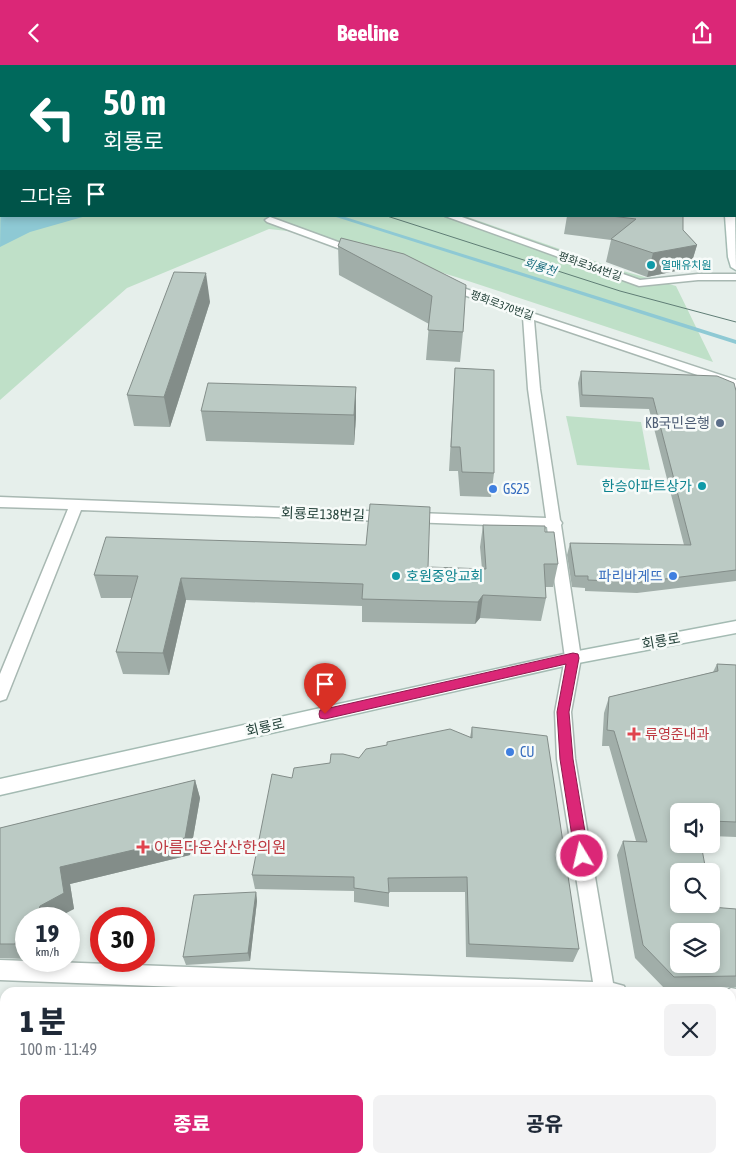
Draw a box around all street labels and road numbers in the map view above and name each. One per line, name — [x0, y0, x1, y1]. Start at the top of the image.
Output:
street label: 평화로364번길 — [557, 250, 623, 282]
street label: 평화로370번길 — [469, 288, 535, 322]
street label: 회룡로138번길 — [281, 505, 365, 523]
street label: 회룡로 — [641, 630, 682, 652]
street label: 회룡로 — [244, 715, 286, 739]

